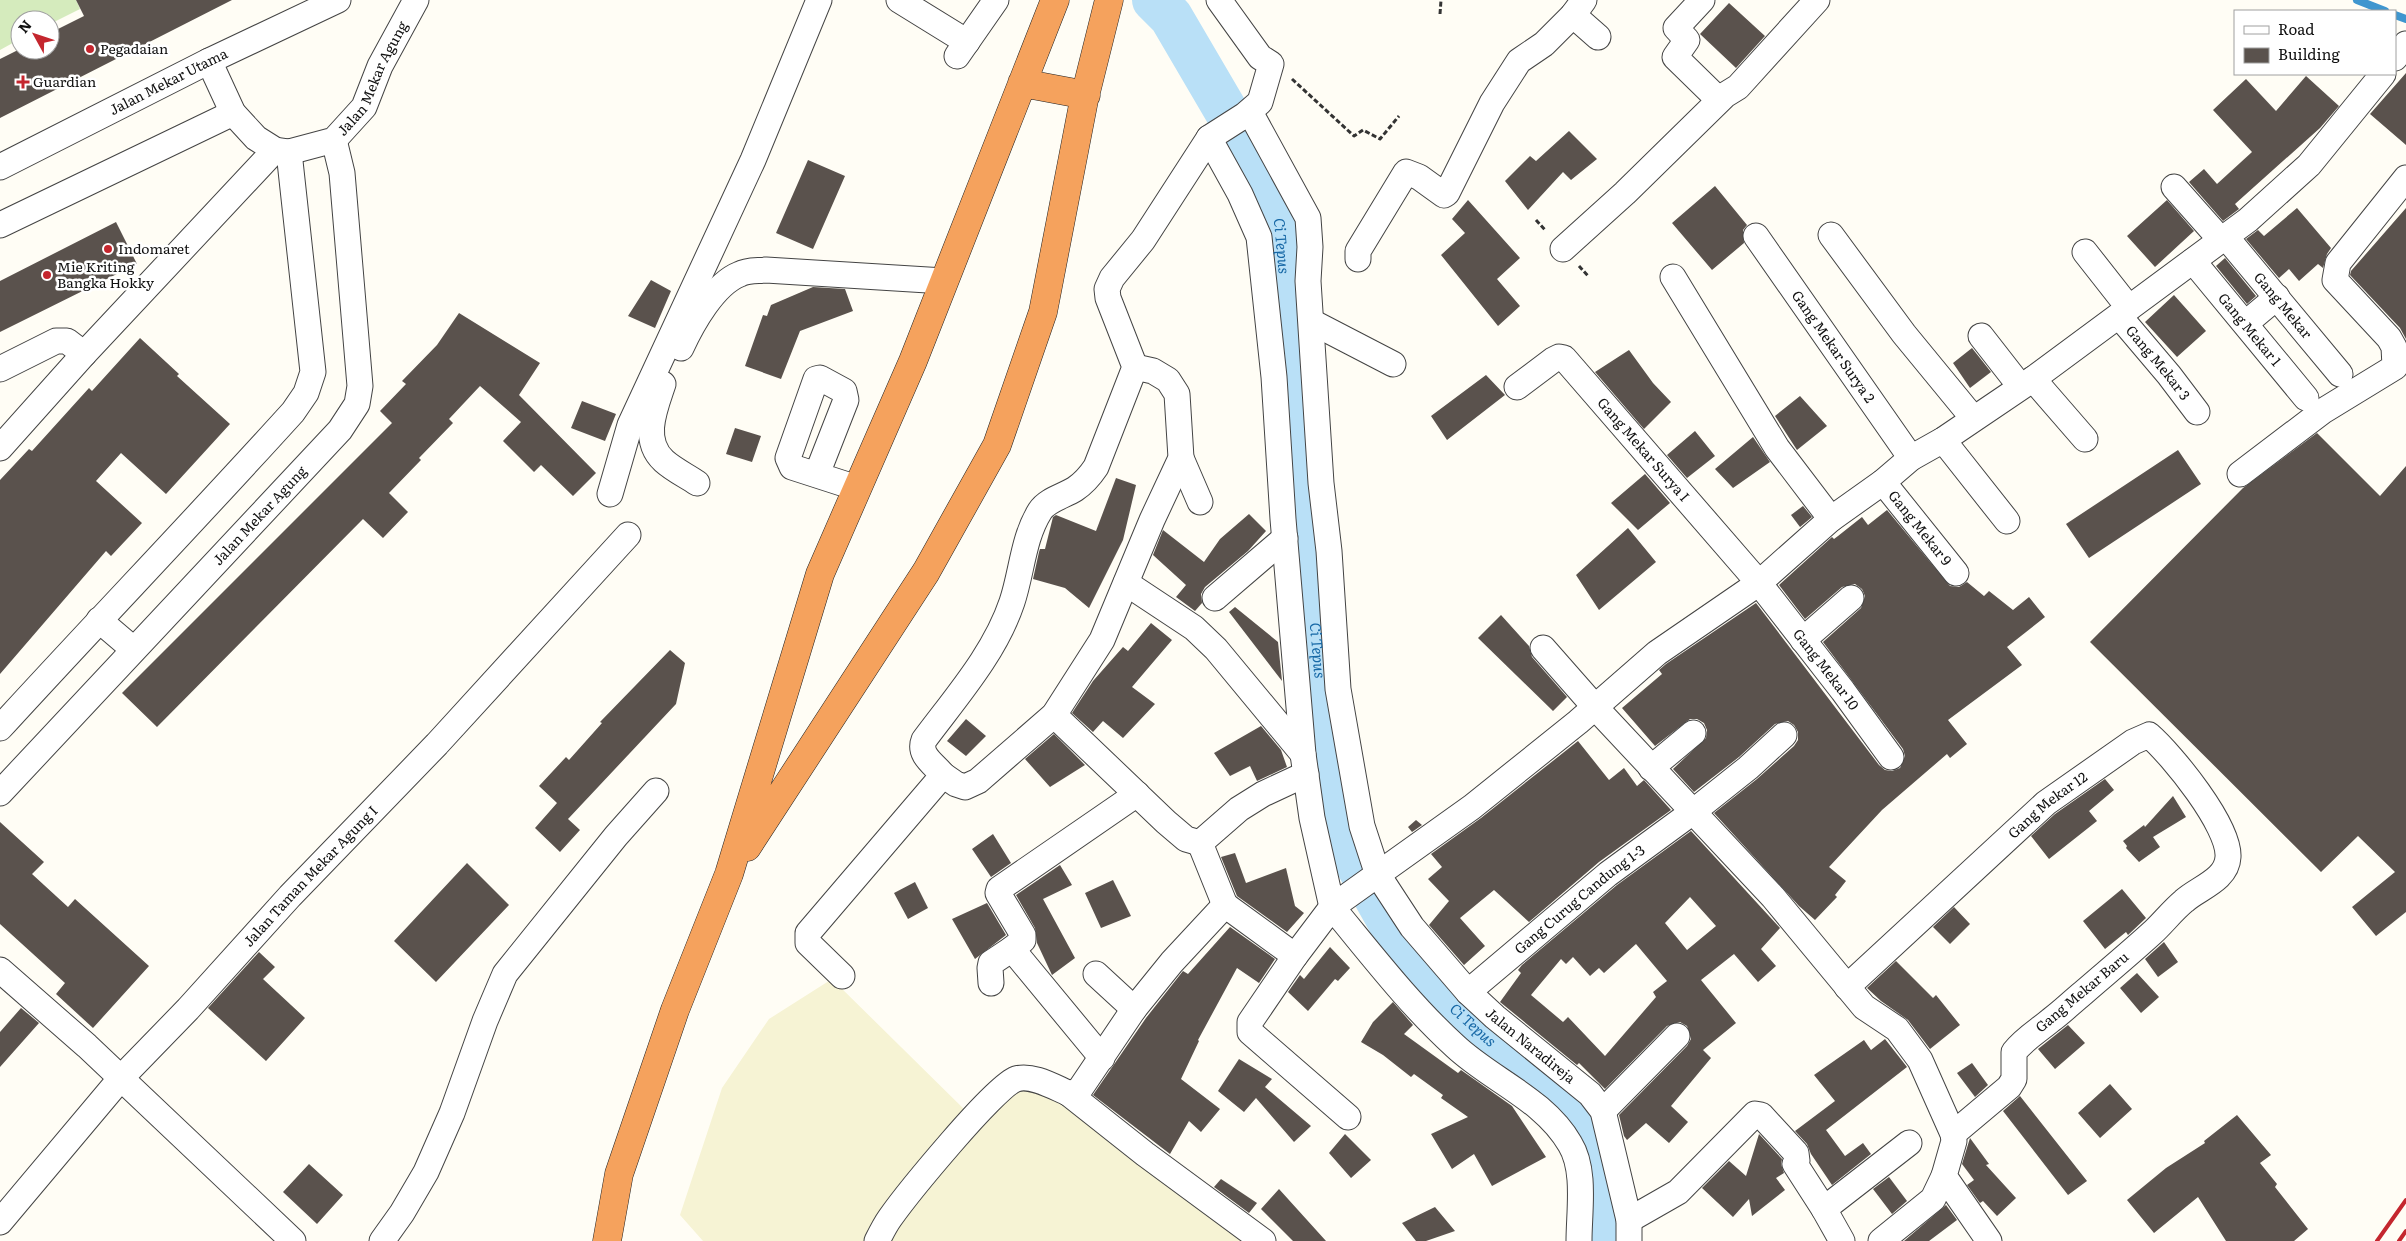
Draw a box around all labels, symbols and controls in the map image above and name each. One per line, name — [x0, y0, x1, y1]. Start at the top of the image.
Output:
north arrow — [10, 10, 60, 60]
legend — [2234, 10, 2396, 75]
text: N — [13, 15, 36, 37]
street label: Jalan Mekar Agung — [332, 17, 412, 139]
text: Road — [2278, 17, 2314, 40]
place label: Pegadaian — [100, 38, 168, 58]
street label: Jalan Mekar Utama — [106, 42, 231, 119]
text: Building — [2278, 42, 2340, 65]
marker: Pegadaian — [84, 43, 96, 55]
place label: Guardian — [33, 71, 96, 91]
marker: Guardian — [17, 76, 29, 88]
water label: Ci Tepus — [1269, 217, 1297, 275]
place label: Indomaret — [118, 238, 190, 258]
marker: Indomaret — [102, 243, 114, 255]
place label: Mie Kriting Bangka Hokky — [57, 256, 155, 292]
street label: Gang Mekar — [2250, 267, 2318, 343]
marker: Mie Kriting Bangka Hokky — [41, 269, 53, 281]
street label: Gang Mekar Surya 2 — [1788, 286, 1880, 406]
street label: Gang Mekar 1 — [2214, 288, 2287, 370]
street label: Gang Mekar 3 — [2122, 320, 2196, 404]
street label: Gang Mekar Surya I — [1593, 393, 1695, 505]
street label: Jalan Mekar Agung — [208, 461, 311, 569]
street label: Gang Mekar 9 — [1884, 486, 1957, 569]
water label: Ci Tepus — [1305, 621, 1333, 679]
street label: Gang Mekar 10 — [1789, 624, 1865, 714]
street label: Gang Mekar 12 — [2003, 766, 2091, 843]
street label: Jalan Taman Mekar Agung I — [238, 800, 382, 951]
street label: Gang Curug Candung 1-3 — [1509, 839, 1648, 958]
street label: Gang Mekar Baru — [2030, 946, 2132, 1036]
water label: Ci Tepus — [1445, 997, 1502, 1052]
street label: Jalan Naradireja — [1482, 1002, 1580, 1088]

